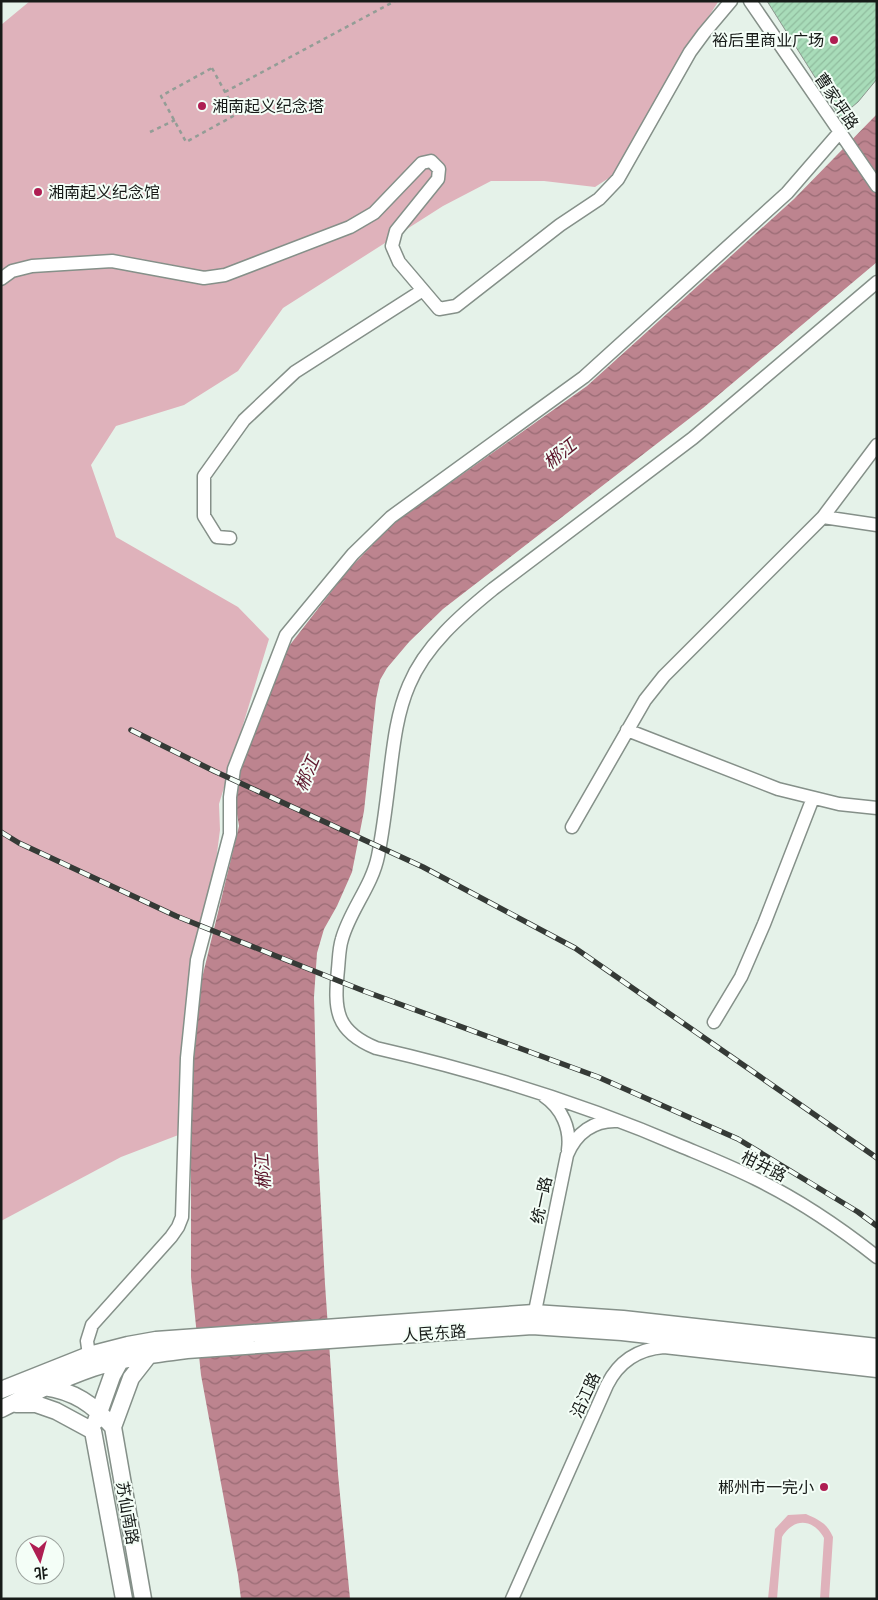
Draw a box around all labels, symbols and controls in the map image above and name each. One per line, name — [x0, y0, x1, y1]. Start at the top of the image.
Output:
place label: 裕后里商业广场 — [712, 30, 824, 49]
marker: 裕后里商业广场 — [828, 34, 840, 46]
street label: 曹家坪路 — [812, 69, 863, 133]
place label: 湘南起义纪念塔 — [212, 96, 324, 115]
marker: 湘南起义纪念塔 — [196, 100, 208, 112]
place label: 湘南起义纪念馆 — [48, 182, 160, 201]
marker: 湘南起义纪念馆 — [32, 186, 44, 198]
water label: 郴江 — [538, 432, 582, 473]
water label: 郴江 — [289, 751, 324, 794]
street label: 柑井路 — [738, 1146, 790, 1185]
water label: 郴江 — [250, 1151, 274, 1191]
street label: 统一路 — [526, 1174, 555, 1225]
street label: 人民东路 — [401, 1321, 467, 1344]
street label: 沿江路 — [566, 1369, 603, 1421]
place label: 郴州市一完小 — [718, 1477, 814, 1496]
street label: 苏仙南路 — [114, 1480, 143, 1546]
marker: 郴州市一完小 — [818, 1481, 830, 1493]
north arrow — [15, 1535, 65, 1585]
text: 北 — [34, 1564, 49, 1583]

